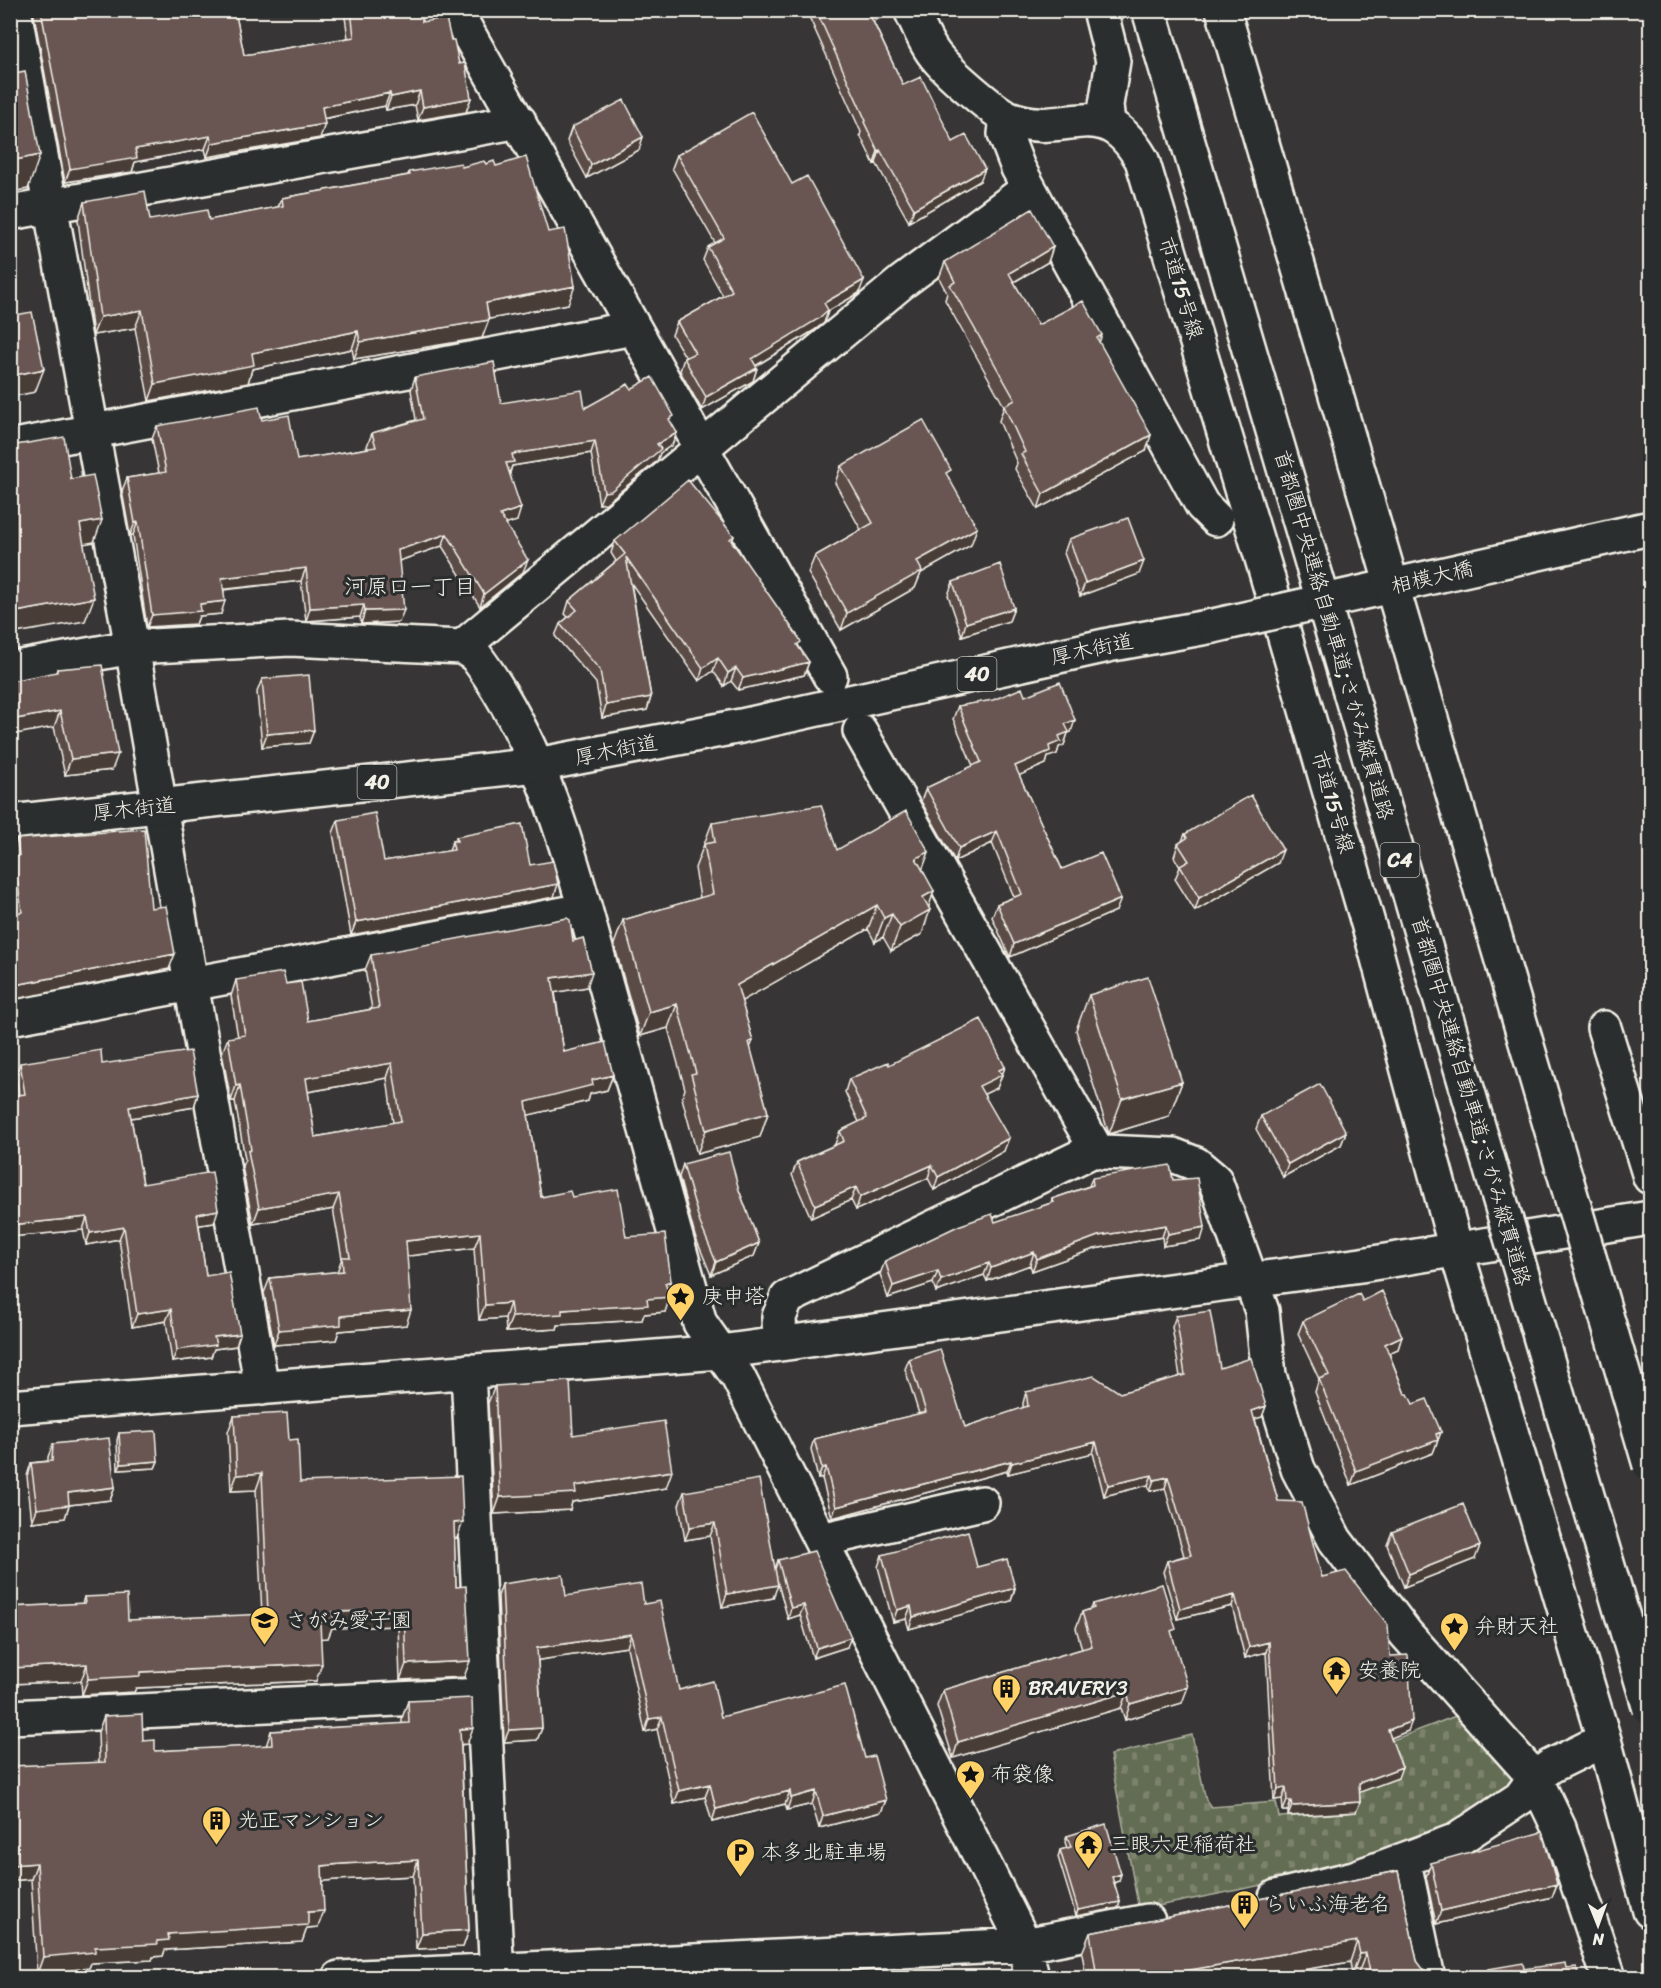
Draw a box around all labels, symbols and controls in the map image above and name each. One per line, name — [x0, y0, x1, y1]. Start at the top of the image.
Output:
street label: 市道15号線 — [1147, 232, 1215, 344]
street label: 首都圏中央連絡自動車道;さがみ縦貫道路 — [1263, 445, 1405, 825]
street label: 相模大橋 — [1387, 549, 1477, 605]
district label: 河原口一丁目 — [344, 567, 476, 606]
street label: 厚木街道 — [1047, 622, 1137, 676]
road number: 40 — [958, 657, 996, 691]
street label: 厚木街道 — [571, 723, 661, 777]
street label: 市道15号線 — [1300, 746, 1366, 858]
road number: 40 — [358, 765, 397, 799]
street label: 厚木街道 — [90, 786, 178, 832]
road number: C4 — [1380, 843, 1420, 877]
street label: 首都圏中央連絡自動車道;さがみ縦貫道路 — [1400, 911, 1542, 1291]
place label: 庚申塔 — [702, 1277, 765, 1315]
place icon: 庚申塔 — [665, 1280, 697, 1322]
place label: さがみ愛子園 — [286, 1601, 412, 1639]
school or university icon: さがみ愛子園 — [249, 1604, 281, 1646]
place label: 弁財天社 — [1475, 1607, 1559, 1645]
place icon: 弁財天社 — [1438, 1610, 1470, 1652]
place label: 安養院 — [1358, 1651, 1421, 1689]
temple icon: 安養院 — [1321, 1654, 1353, 1696]
place label: BRAVERY3 — [1028, 1669, 1128, 1707]
building icon: BRAVERY3 — [991, 1672, 1023, 1714]
place label: 布袋像 — [991, 1755, 1054, 1793]
place icon: 布袋像 — [954, 1758, 986, 1800]
place label: 光正マンション — [238, 1801, 384, 1839]
building icon: 光正マンション — [201, 1804, 233, 1846]
place label: 三眼六足稲荷社 — [1109, 1825, 1256, 1863]
temple icon: 三眼六足稲荷社 — [1072, 1828, 1104, 1870]
place label: 本多北駐車場 — [761, 1833, 887, 1871]
parking icon: 本多北駐車場 — [724, 1836, 756, 1878]
place label: らいふ海老名 — [1265, 1885, 1391, 1923]
building icon: らいふ海老名 — [1228, 1888, 1260, 1930]
north arrow — [1568, 1895, 1628, 1955]
text: N — [1592, 1925, 1605, 1954]

